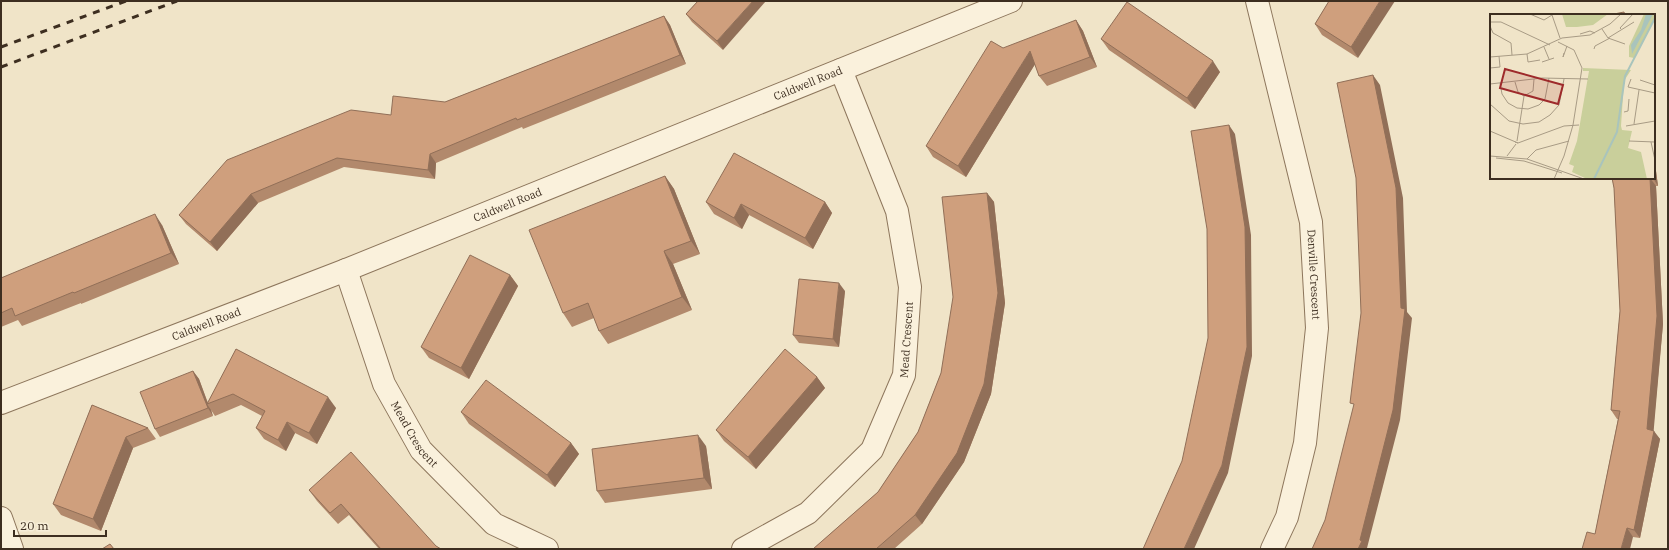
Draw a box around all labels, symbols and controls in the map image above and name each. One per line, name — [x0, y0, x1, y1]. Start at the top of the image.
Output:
inset map — [1490, 14, 1655, 179]
street label: Caldwell Road — [771, 63, 845, 103]
street label: Caldwell Road — [471, 184, 544, 225]
street label: Denville Crescent — [1304, 229, 1324, 320]
street label: Mead Crescent — [897, 301, 916, 378]
street label: Caldwell Road — [170, 304, 243, 344]
street label: Mead Crescent — [388, 399, 441, 470]
scale bar — [14, 512, 106, 538]
text: 20 m — [20, 518, 49, 533]

